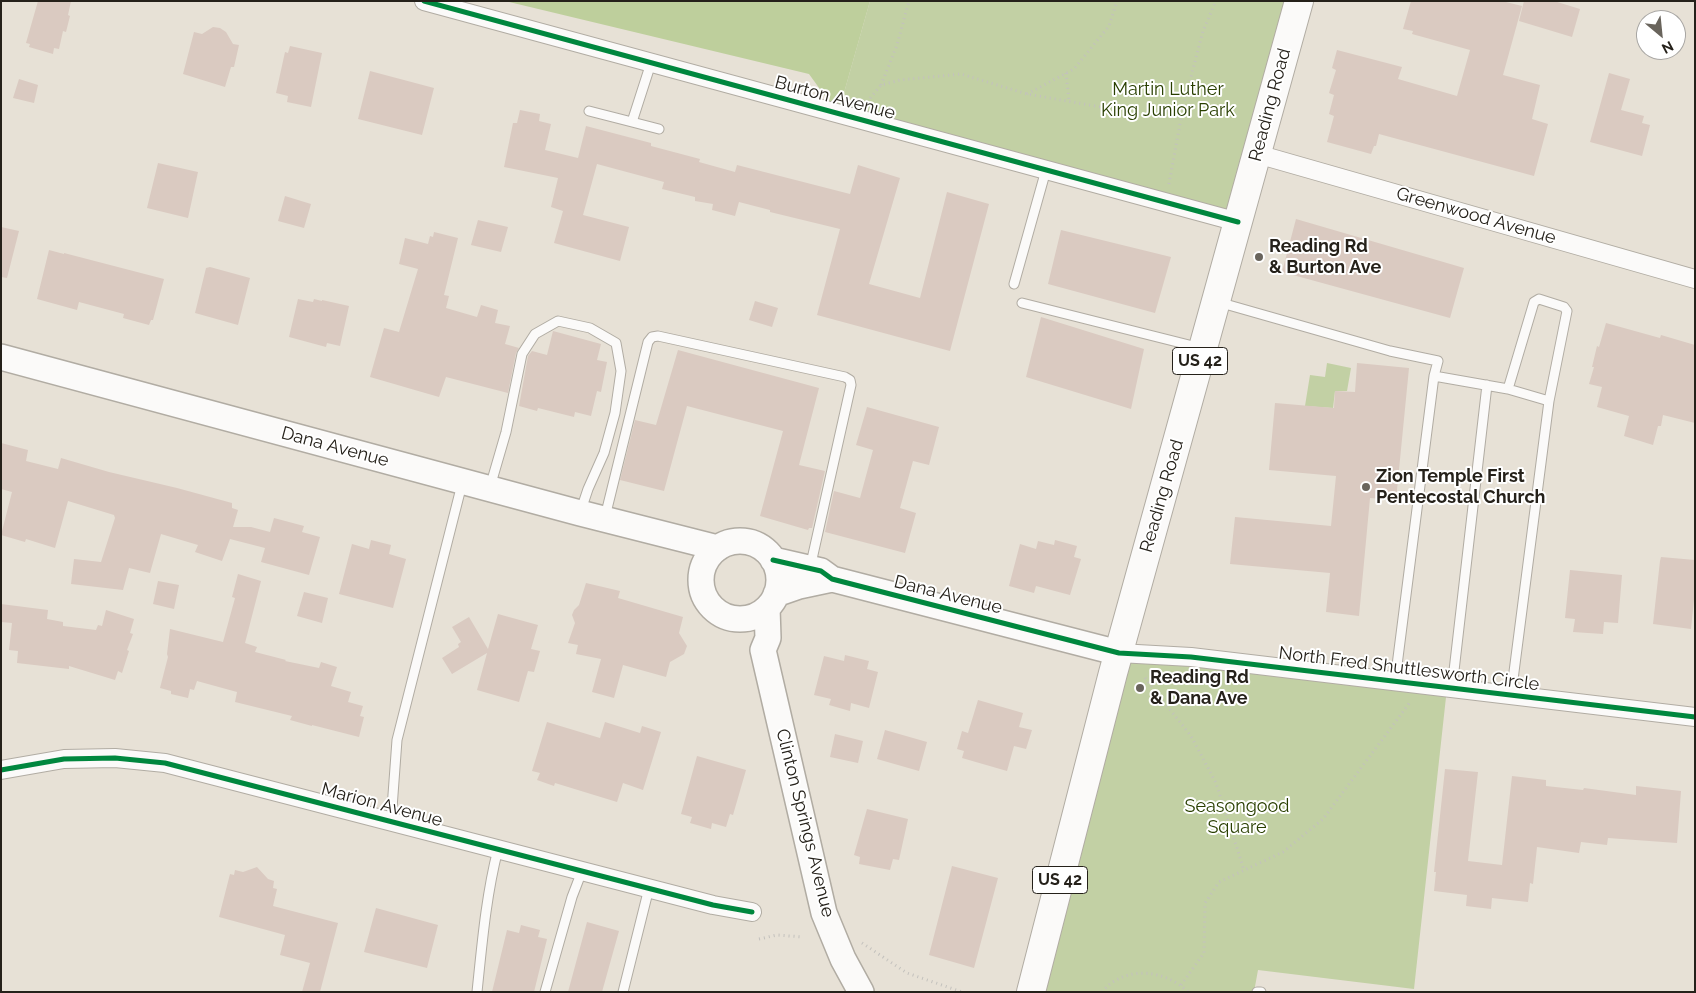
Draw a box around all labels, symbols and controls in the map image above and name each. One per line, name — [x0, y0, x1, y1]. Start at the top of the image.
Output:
north arrow — [1636, 10, 1686, 60]
text: N — [1659, 38, 1676, 57]
street label: Reading Road — [1245, 46, 1295, 164]
street label: Burton Avenue — [772, 72, 898, 124]
park label: Martin Luther King Junior Park — [1101, 79, 1235, 122]
street label: Greenwood Avenue — [1394, 183, 1558, 249]
place label: Reading Rd & Burton Ave — [1269, 236, 1381, 278]
marker: Reading Rd & Burton Ave — [1253, 251, 1265, 263]
road number: US 42 — [1172, 348, 1228, 374]
street label: Dana Avenue — [279, 422, 391, 472]
street label: Reading Road — [1136, 437, 1188, 555]
place label: Zion Temple First Pentecostal Church — [1376, 466, 1545, 508]
marker: Zion Temple First Pentecostal Church — [1360, 481, 1372, 493]
street label: Dana Avenue — [892, 571, 1004, 619]
street label: North Fred Shuttlesworth Circle — [1277, 642, 1541, 696]
place label: Reading Rd & Dana Ave — [1150, 667, 1249, 710]
marker: Reading Rd & Dana Ave — [1134, 682, 1146, 694]
street label: Clinton Springs Avenue — [771, 726, 839, 920]
street label: Marion Avenue — [319, 778, 445, 832]
park label: Seasongood Square — [1185, 796, 1289, 839]
road number: US 42 — [1032, 866, 1088, 894]

